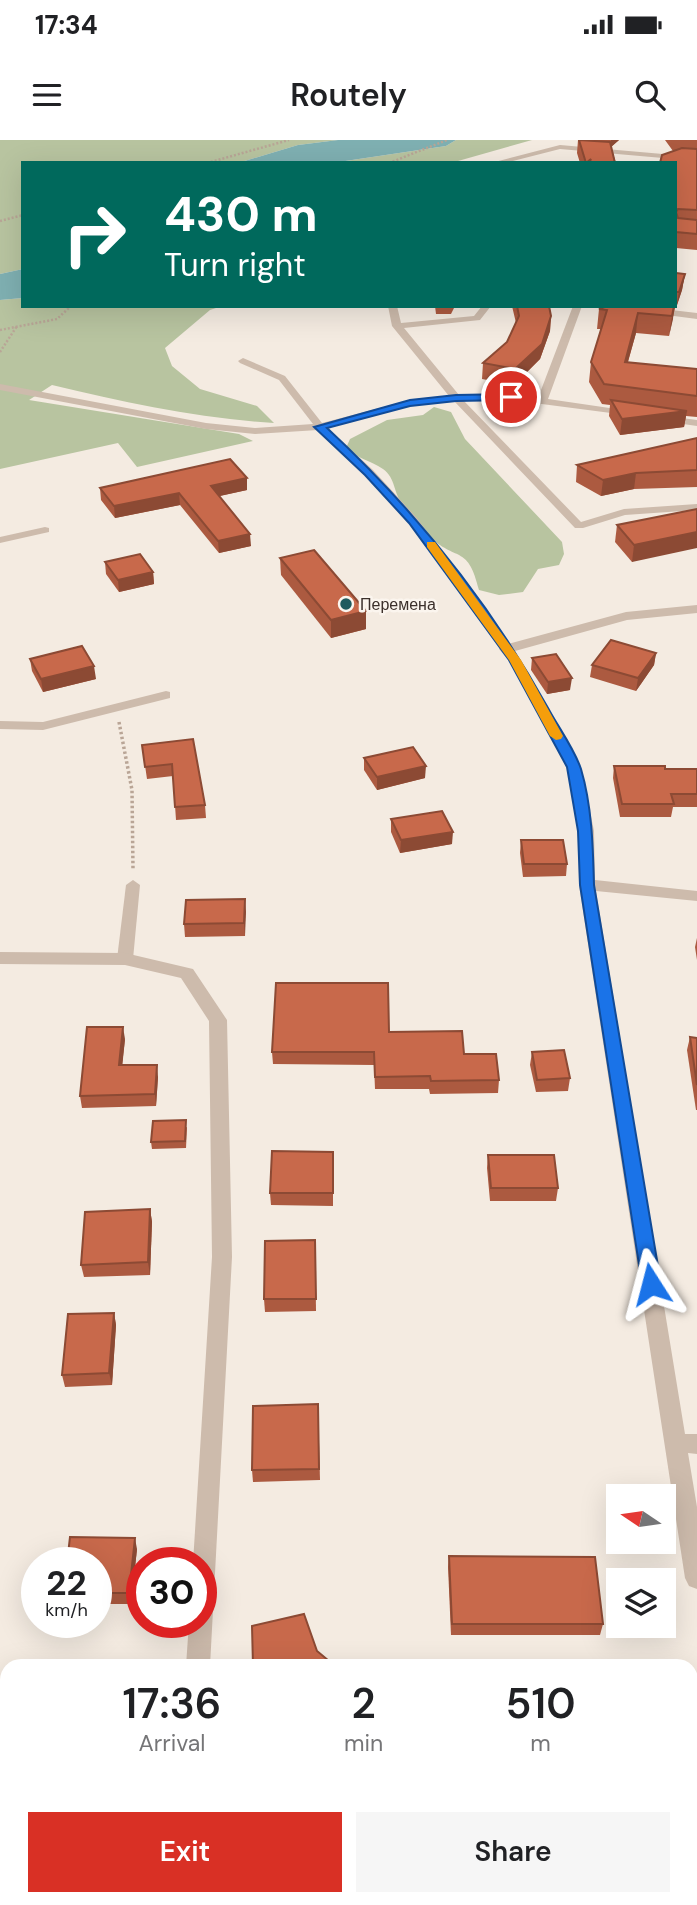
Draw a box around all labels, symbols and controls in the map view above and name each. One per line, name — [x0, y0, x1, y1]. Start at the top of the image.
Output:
text: 17:34 — [35, 8, 98, 42]
text: Routely — [290, 74, 407, 116]
icon: menu — [28, 76, 66, 114]
icon: search — [631, 76, 669, 114]
text: 430 m — [164, 182, 318, 246]
icon: right — [49, 189, 140, 280]
text: Turn right — [164, 244, 306, 286]
pin — [481, 367, 541, 427]
icon: arrive — [492, 378, 530, 416]
place label: Перемена — [360, 594, 436, 615]
marker: Перемена — [338, 596, 354, 612]
position arrow — [614, 1247, 688, 1321]
north arrow — [606, 1484, 676, 1554]
map controls — [606, 1484, 676, 1638]
speed limit sign: 30 — [126, 1547, 217, 1638]
text: 22 — [46, 1560, 87, 1606]
button: layers — [606, 1568, 676, 1638]
text: km/h — [45, 1598, 88, 1622]
text: 17:36 — [122, 1676, 221, 1731]
text: 2 — [351, 1676, 376, 1731]
text: 510 — [506, 1676, 575, 1731]
text: Arrival — [138, 1728, 205, 1758]
text: min — [344, 1728, 383, 1758]
text: m — [530, 1728, 551, 1758]
button: Exit — [28, 1812, 342, 1892]
button: Share — [356, 1812, 670, 1892]

